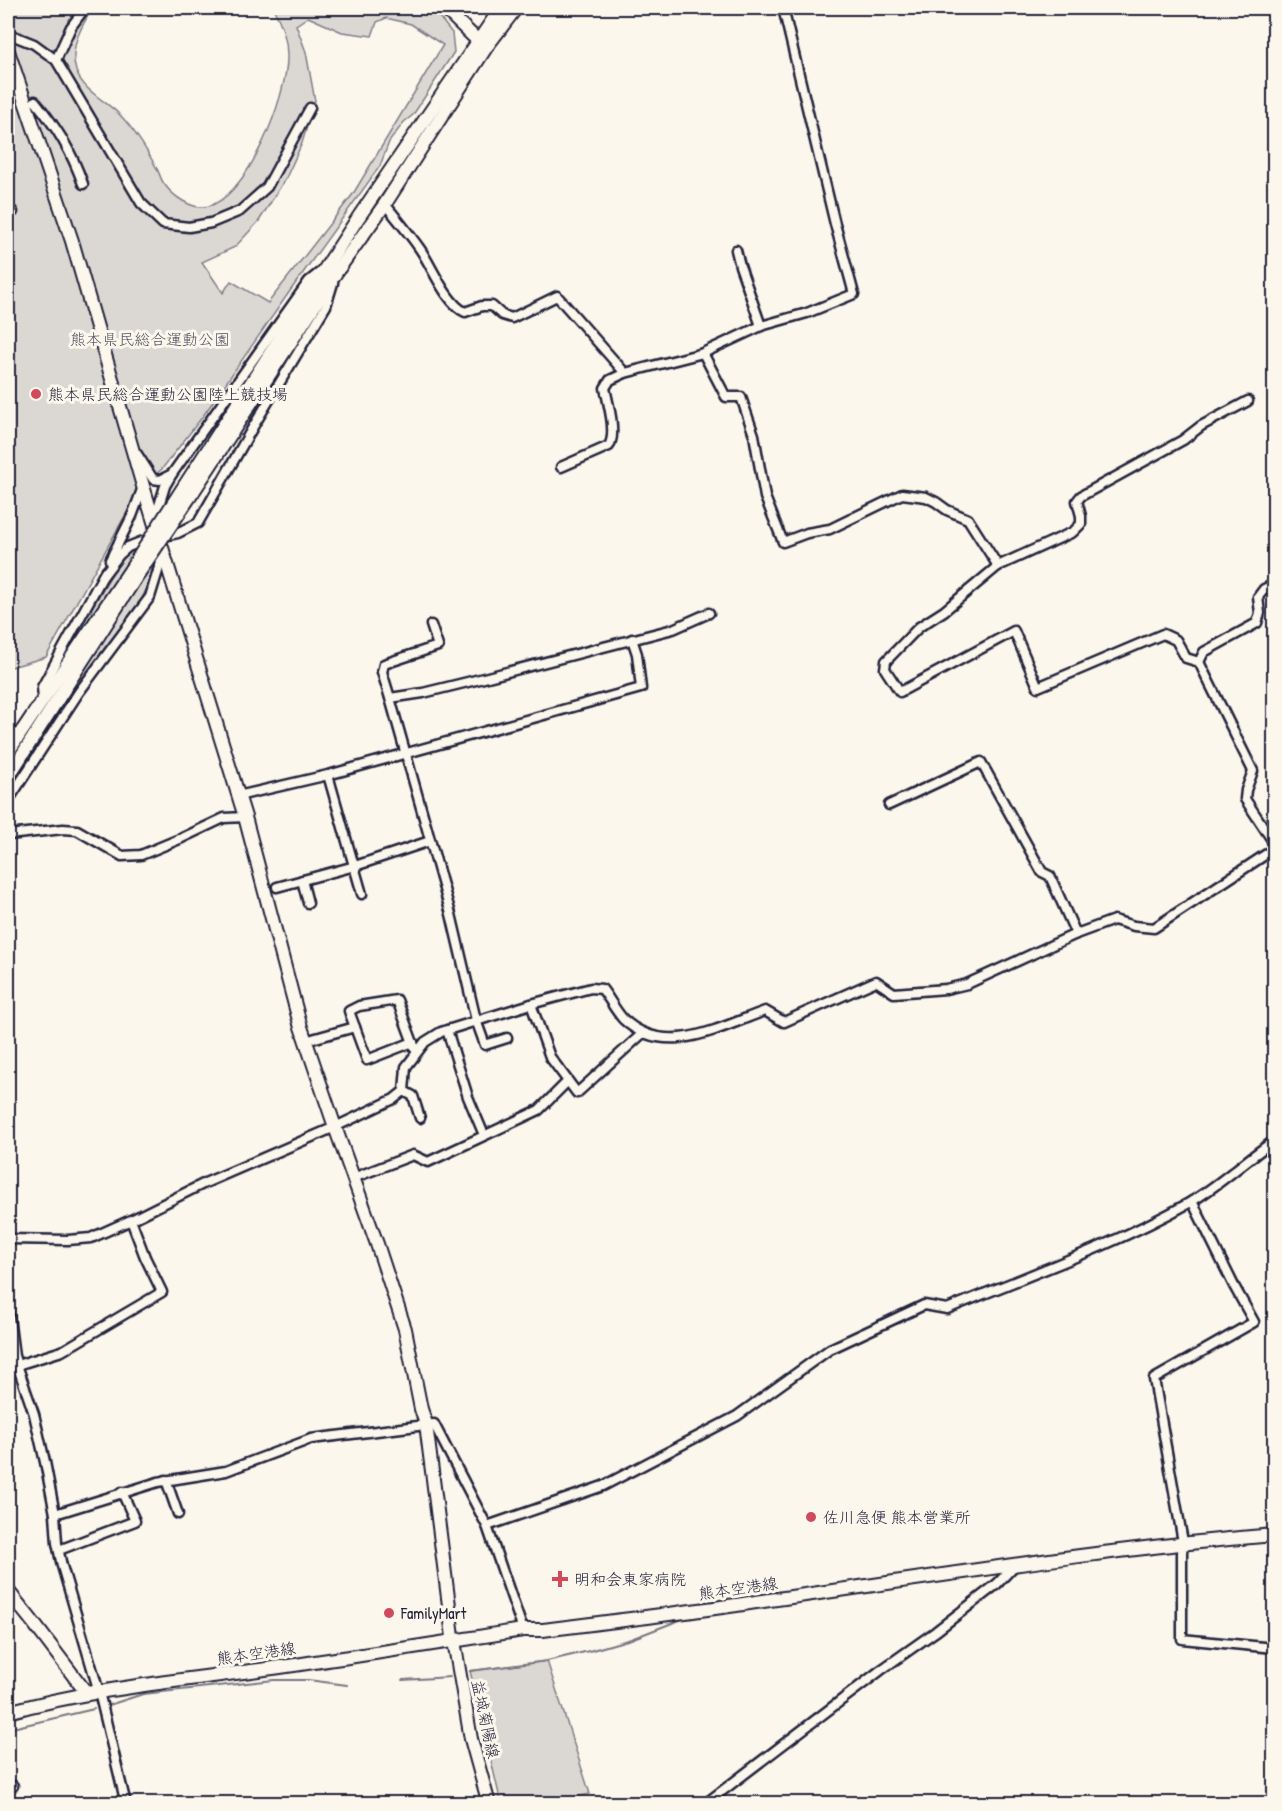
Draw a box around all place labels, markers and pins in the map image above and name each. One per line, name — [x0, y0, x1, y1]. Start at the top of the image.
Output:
place label: 熊本県民総合運動公園陸上競技場 — [48, 383, 288, 405]
marker: 熊本県民総合運動公園陸上競技場 — [29, 387, 43, 401]
place label: 佐川急便 熊本営業所 — [823, 1506, 971, 1528]
marker: 佐川急便 熊本営業所 — [804, 1510, 818, 1524]
place label: 明和会東家病院 — [574, 1568, 686, 1590]
marker: 明和会東家病院 — [551, 1570, 569, 1588]
place label: FamilyMart — [400, 1602, 467, 1624]
marker: FamilyMart — [382, 1606, 396, 1620]

